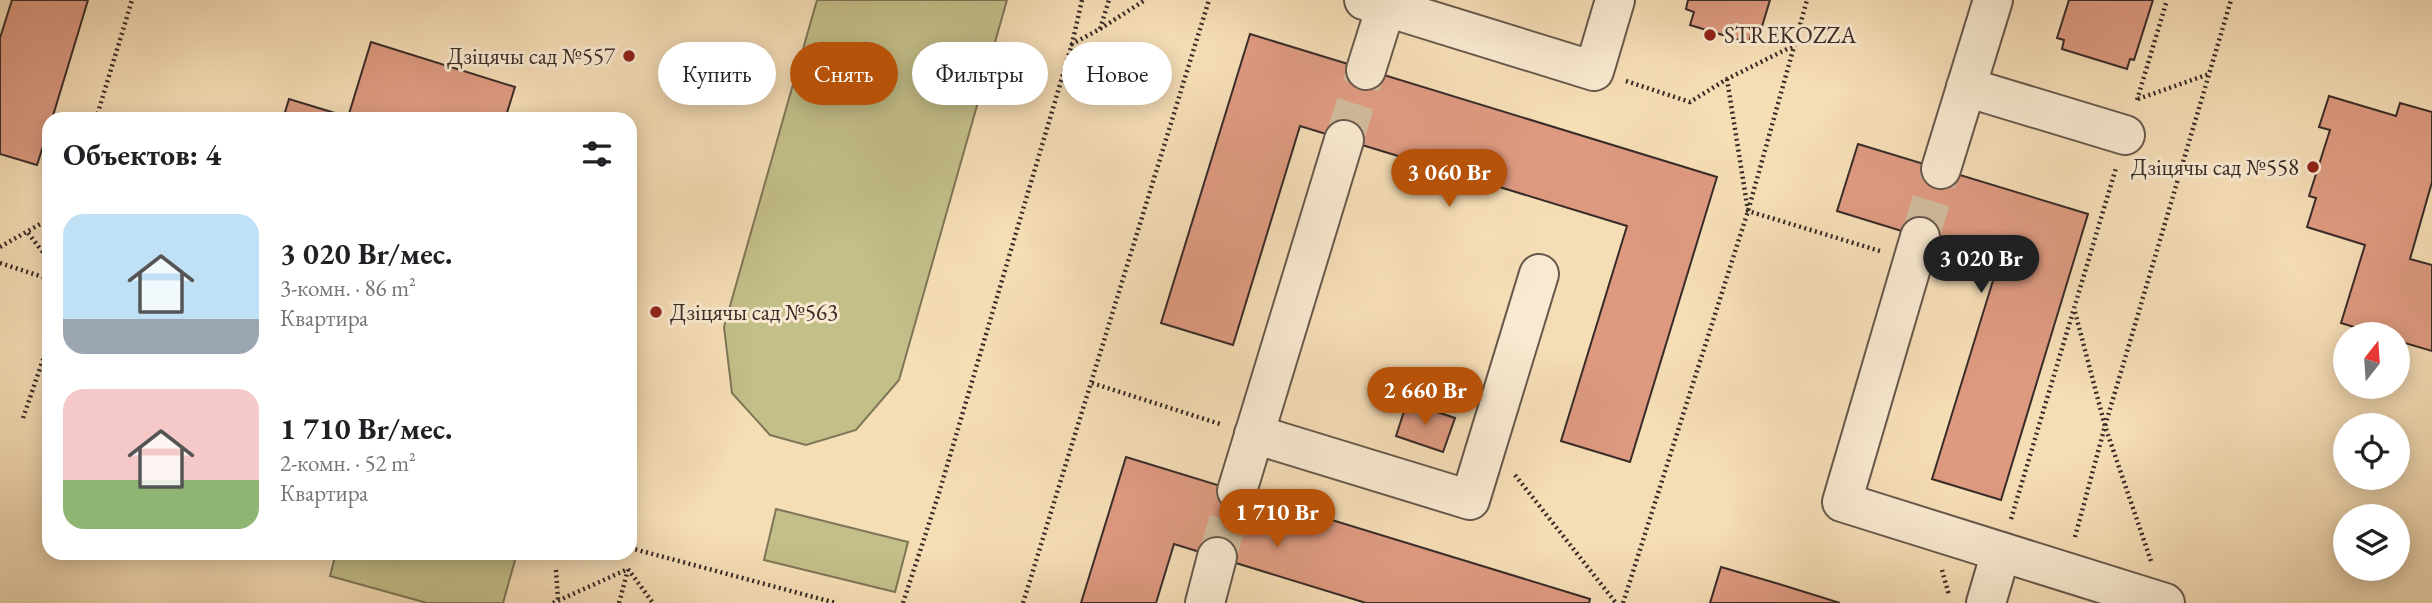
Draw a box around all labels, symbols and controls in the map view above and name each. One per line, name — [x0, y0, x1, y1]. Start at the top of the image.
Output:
place label: STREKOZZA — [1724, 20, 1857, 50]
marker: STREKOZZA — [1702, 27, 1718, 43]
place label: Дзіцячы сад №557 — [447, 41, 616, 71]
chip: Купить — [658, 42, 776, 105]
chip: Снять — [790, 42, 898, 105]
chip: Фильтры — [912, 42, 1048, 105]
chip: Новое — [1062, 42, 1172, 105]
marker: Дзіцячы сад №557 — [621, 48, 637, 64]
text: Объектов: 4 — [63, 135, 221, 174]
icon: filters — [578, 135, 616, 173]
pin: 3 060 Br — [1377, 150, 1521, 209]
place label: Дзіцячы сад №558 — [2131, 152, 2299, 182]
text: 3 060 Br — [1407, 157, 1491, 187]
marker: Дзіцячы сад №558 — [2305, 159, 2321, 175]
text: 3 020 Br/мес. — [280, 234, 452, 273]
pin: 3 020 Br — [1909, 236, 2053, 295]
icon: home — [119, 242, 203, 326]
text: 3 020 Br — [1939, 243, 2023, 273]
text: 3-комн. · 86 m² — [280, 273, 416, 303]
place label: Дзіцячы сад №563 — [670, 297, 838, 327]
text: Квартира — [280, 303, 368, 333]
marker: Дзіцячы сад №563 — [648, 304, 664, 320]
north arrow — [2333, 322, 2410, 399]
map controls — [2333, 322, 2410, 581]
pin: 2 660 Br — [1353, 368, 1497, 427]
text: 2 660 Br — [1383, 375, 1467, 405]
text: 1 710 Br/мес. — [280, 409, 452, 448]
button: locate — [2333, 413, 2410, 490]
icon: home — [119, 417, 203, 501]
text: 2-комн. · 52 m² — [280, 448, 416, 478]
text: Квартира — [280, 478, 368, 508]
pin: 1 710 Br — [1205, 490, 1349, 549]
text: 1 710 Br — [1235, 497, 1319, 527]
button: layers — [2333, 504, 2410, 581]

